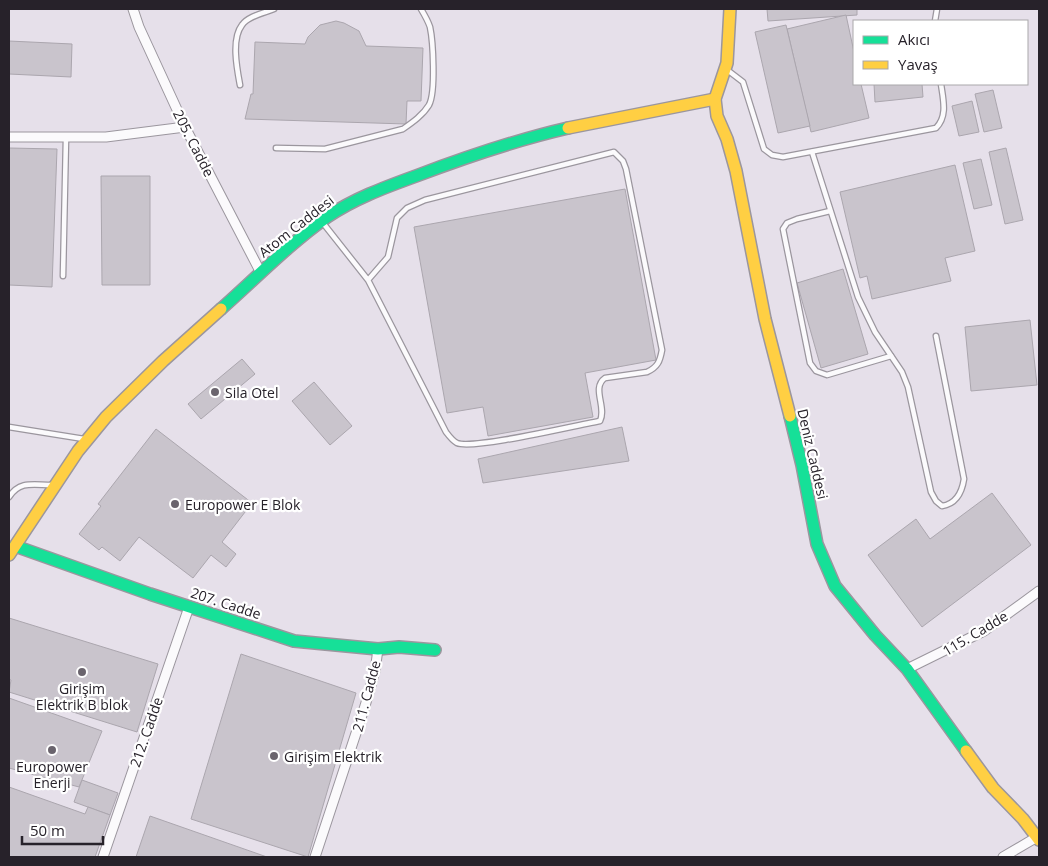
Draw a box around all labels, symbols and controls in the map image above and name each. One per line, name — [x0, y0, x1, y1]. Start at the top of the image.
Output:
legend — [853, 20, 1028, 85]
text: Akıcı — [898, 29, 930, 49]
text: Yavaş — [898, 54, 938, 74]
street label: 205. Cadde — [169, 106, 219, 180]
street label: Atom Caddesi — [254, 191, 338, 261]
place label: Sila Otel — [225, 383, 278, 402]
marker: Sila Otel — [209, 386, 221, 398]
street label: Deniz Caddesi — [793, 407, 833, 501]
place label: Europower E Blok — [185, 495, 301, 514]
marker: Europower E Blok — [169, 498, 181, 510]
street label: 207. Cadde — [188, 583, 264, 623]
street label: 115. Cadde — [939, 606, 1011, 660]
street label: 211. Cadde — [347, 658, 385, 734]
marker: Girişim Elektrik B blok — [76, 666, 88, 678]
place label: Girişim Elektrik B blok — [36, 679, 129, 714]
street label: 212. Cadde — [125, 694, 167, 770]
marker: Europower Enerji — [46, 744, 58, 756]
place label: Girişim Elektrik — [284, 747, 383, 766]
marker: Girişim Elektrik — [268, 750, 280, 762]
place label: Europower Enerji — [16, 757, 88, 792]
scale bar — [22, 814, 104, 846]
text: 50 m — [30, 820, 65, 840]

